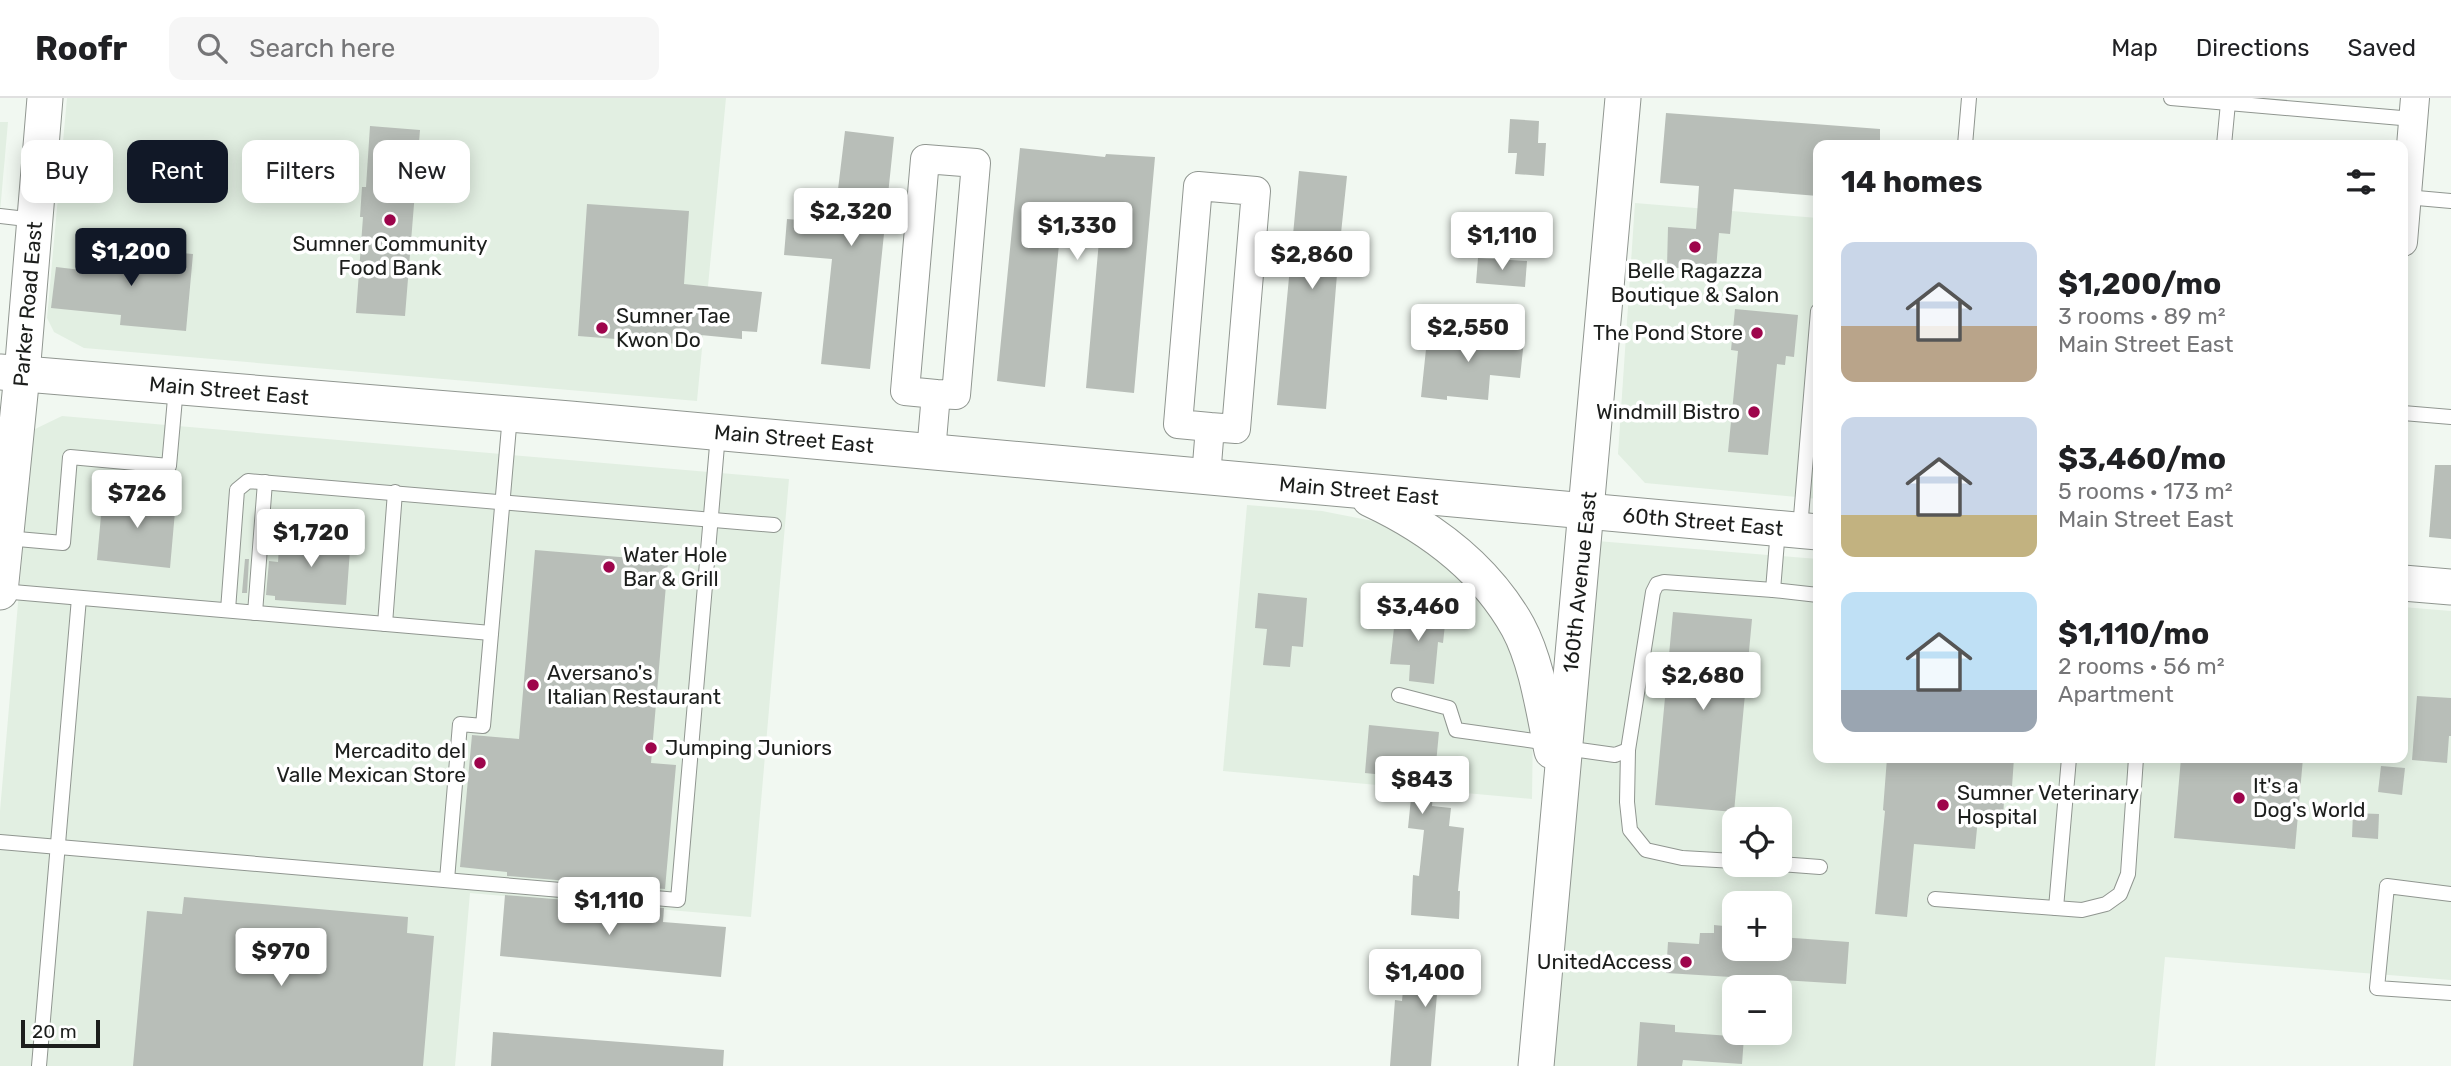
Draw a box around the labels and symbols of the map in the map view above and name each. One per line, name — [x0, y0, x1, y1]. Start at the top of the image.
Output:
pin: $2,320 — [794, 188, 908, 248]
pin: $1,330 — [1020, 202, 1134, 262]
marker: Sumner Community Food Bank — [382, 212, 398, 228]
pin: $1,110 — [1445, 212, 1559, 272]
street label: Parker Road East — [8, 220, 47, 388]
pin: $1,200 — [74, 228, 188, 288]
place label: Sumner Community Food Bank — [292, 231, 488, 280]
pin: $2,860 — [1255, 232, 1369, 291]
marker: Belle Ragazza Boutique & Salon — [1687, 239, 1703, 255]
place label: Belle Ragazza Boutique & Salon — [1611, 258, 1779, 307]
place label: Sumner Tae Kwon Do — [616, 303, 731, 352]
pin: $2,550 — [1411, 304, 1525, 364]
marker: Sumner Tae Kwon Do — [594, 320, 610, 336]
place label: The Pond Store — [1593, 320, 1743, 345]
marker: The Pond Store — [1749, 325, 1765, 341]
street label: Main Street East — [148, 371, 310, 410]
place label: Windmill Bistro — [1596, 399, 1740, 424]
marker: Windmill Bistro — [1746, 404, 1762, 420]
street label: Main Street East — [713, 419, 875, 458]
pin: $726 — [96, 470, 178, 530]
street label: Main Street East — [1278, 471, 1440, 510]
street label: 160th Avenue East — [1558, 490, 1601, 674]
street label: 60th Street East — [1622, 502, 1784, 541]
pin: $1,720 — [254, 510, 368, 569]
place label: Water Hole Bar & Grill — [623, 542, 727, 591]
marker: Water Hole Bar & Grill — [601, 559, 617, 575]
pin: $3,460 — [1361, 584, 1475, 643]
pin: $2,680 — [1646, 652, 1760, 712]
place label: Aversano's Italian Restaurant — [547, 660, 721, 709]
marker: Aversano's Italian Restaurant — [525, 677, 541, 693]
place label: Jumping Juniors — [665, 735, 832, 760]
place label: Mercadito del Valle Mexican Store — [276, 738, 466, 787]
marker: Jumping Juniors — [643, 740, 659, 756]
marker: Mercadito del Valle Mexican Store — [472, 755, 488, 771]
pin: $843 — [1381, 756, 1463, 816]
place label: It's a Dog's World — [2253, 773, 2366, 822]
place label: Sumner Veterinary Hospital — [1957, 780, 2140, 829]
marker: It's a Dog's World — [2231, 790, 2247, 806]
marker: Sumner Veterinary Hospital — [1935, 797, 1951, 813]
pin: $1,110 — [552, 878, 666, 937]
pin: $970 — [240, 928, 322, 988]
place label: UnitedAccess — [1537, 949, 1672, 974]
pin: $1,400 — [1368, 950, 1482, 1009]
marker: UnitedAccess — [1678, 954, 1694, 970]
scale bar — [21, 1017, 100, 1049]

